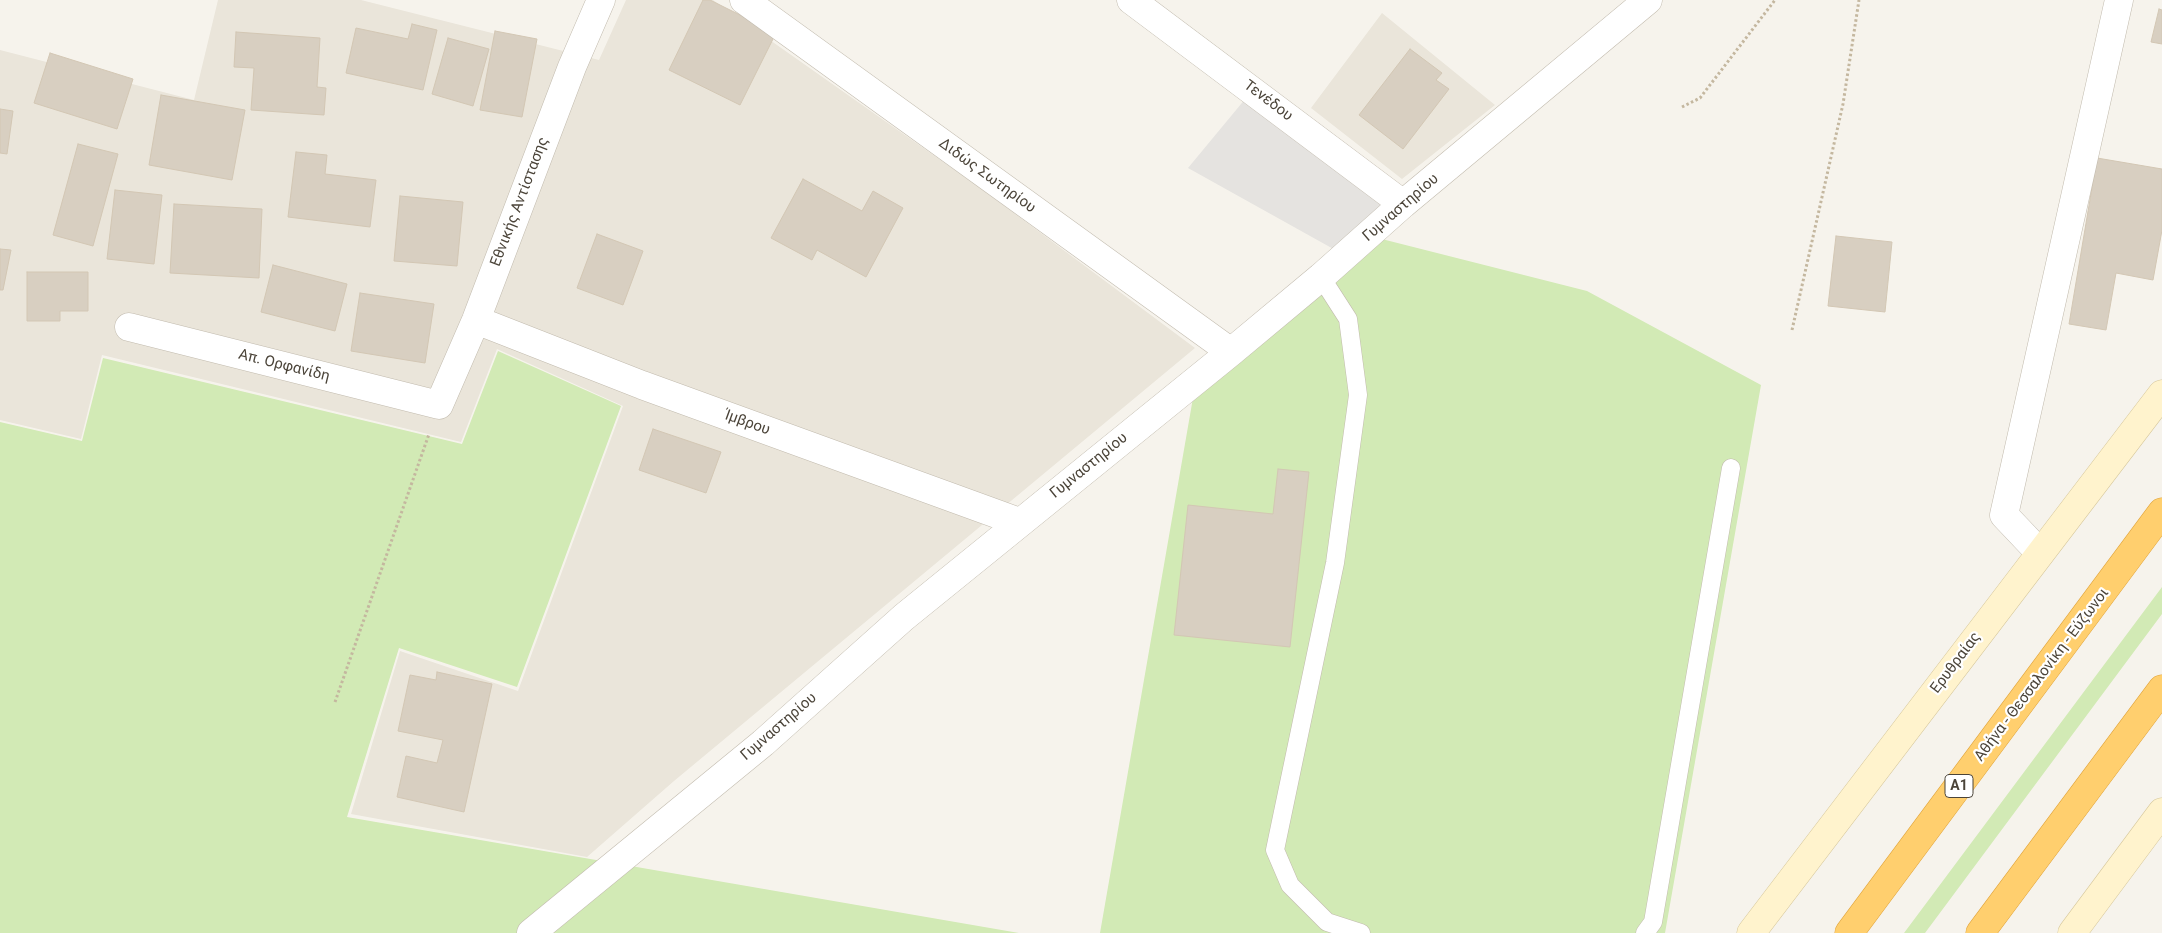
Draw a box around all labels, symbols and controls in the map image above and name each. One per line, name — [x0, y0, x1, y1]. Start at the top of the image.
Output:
street label: Τενέδου — [1240, 77, 1296, 125]
street label: Εθνικής Αντίστασης — [487, 135, 553, 269]
street label: Διδώς Σωτηρίου — [935, 135, 1039, 217]
street label: Γυμναστηρίου — [1359, 170, 1443, 246]
street label: Απ. Ορφανίδη — [237, 346, 331, 386]
street label: Ίμβρου — [722, 406, 772, 440]
street label: Γυμναστηρίου — [1047, 429, 1131, 503]
street label: Αθήνα - Θεσσαλονίκη - Εύζωνοι — [1971, 585, 2113, 765]
street label: Ερυθραίας — [1927, 629, 1985, 697]
street label: Γυμναστηρίου — [737, 689, 821, 765]
road number: Α1 — [1945, 774, 1973, 798]

